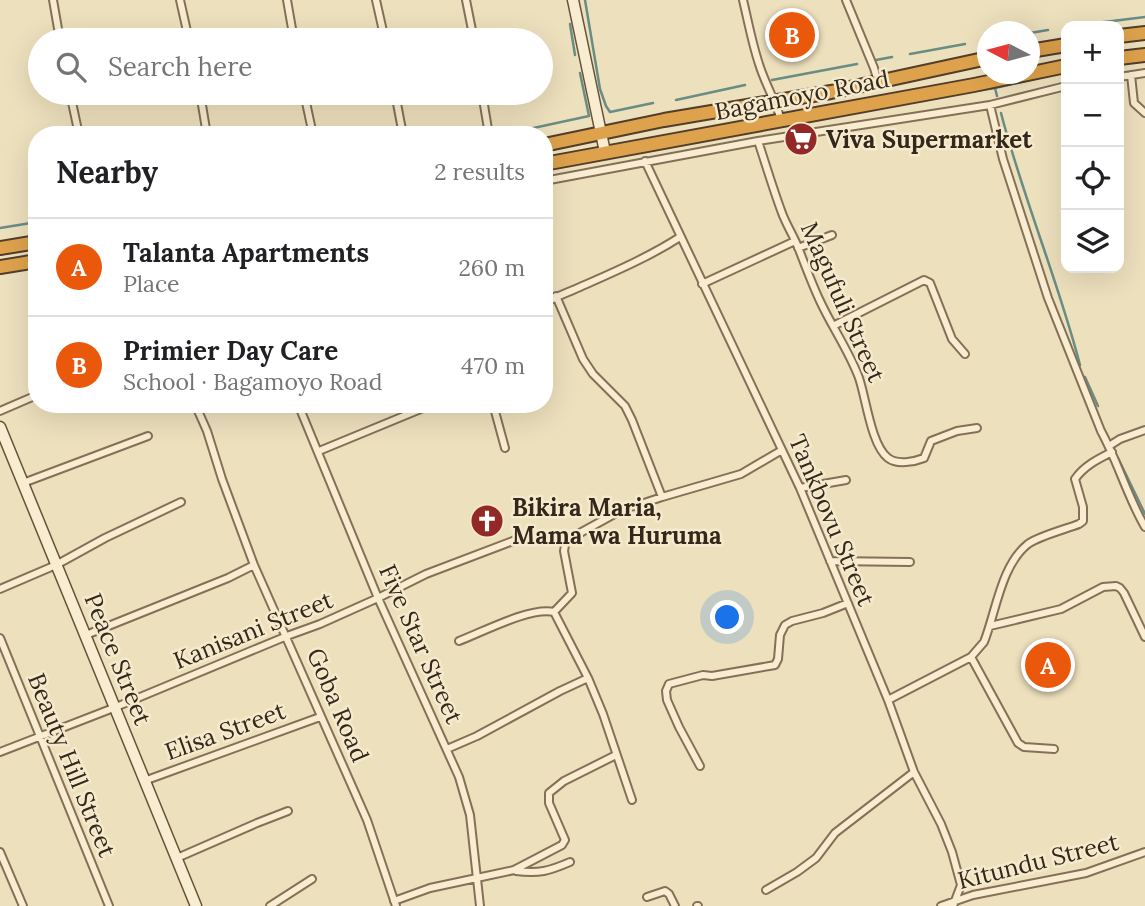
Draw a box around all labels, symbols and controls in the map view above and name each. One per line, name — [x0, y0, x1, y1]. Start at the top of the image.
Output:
pin: B — [769, 9, 815, 61]
north arrow — [977, 21, 1040, 84]
map controls — [1061, 21, 1124, 273]
button: + — [1061, 21, 1124, 84]
search box — [28, 28, 553, 105]
icon: search — [52, 48, 90, 86]
text: Search here — [108, 50, 252, 83]
street label: Bagamoyo Road — [712, 63, 892, 127]
button: − — [1061, 84, 1124, 147]
supermarket icon: Viva Supermarket — [782, 120, 820, 158]
place label: Viva Supermarket — [826, 124, 1033, 155]
button: locate — [1061, 147, 1124, 210]
text: Nearby — [56, 153, 158, 191]
text: 2 results — [434, 157, 525, 186]
button: layers — [1061, 210, 1124, 273]
street label: Magufuli Street — [794, 217, 892, 388]
text: Talanta Apartments — [123, 236, 369, 269]
text: A — [71, 253, 87, 282]
text: 260 m — [458, 253, 525, 282]
text: Place — [123, 269, 180, 298]
text: Primier Day Care — [123, 334, 338, 367]
text: B — [71, 351, 87, 380]
text: 470 m — [461, 351, 525, 380]
text: School · Bagamoyo Road — [123, 367, 382, 396]
street label: Tankbovu Street — [782, 430, 882, 611]
place label: Bikira Maria, Mama wa Huruma — [512, 492, 722, 551]
church icon: Bikira Maria, Mama wa Huruma — [468, 502, 506, 540]
street label: Five Star Street — [372, 560, 470, 729]
street label: Kanisani Street — [169, 584, 338, 676]
street label: Peace Street — [77, 588, 159, 730]
your location — [710, 600, 744, 634]
pin: A — [1025, 639, 1071, 691]
street label: Goba Road — [300, 643, 376, 767]
street label: Beauty Hill Street — [21, 669, 123, 862]
street label: Elisa Street — [160, 695, 290, 767]
street label: Kitundu Street — [954, 826, 1122, 896]

